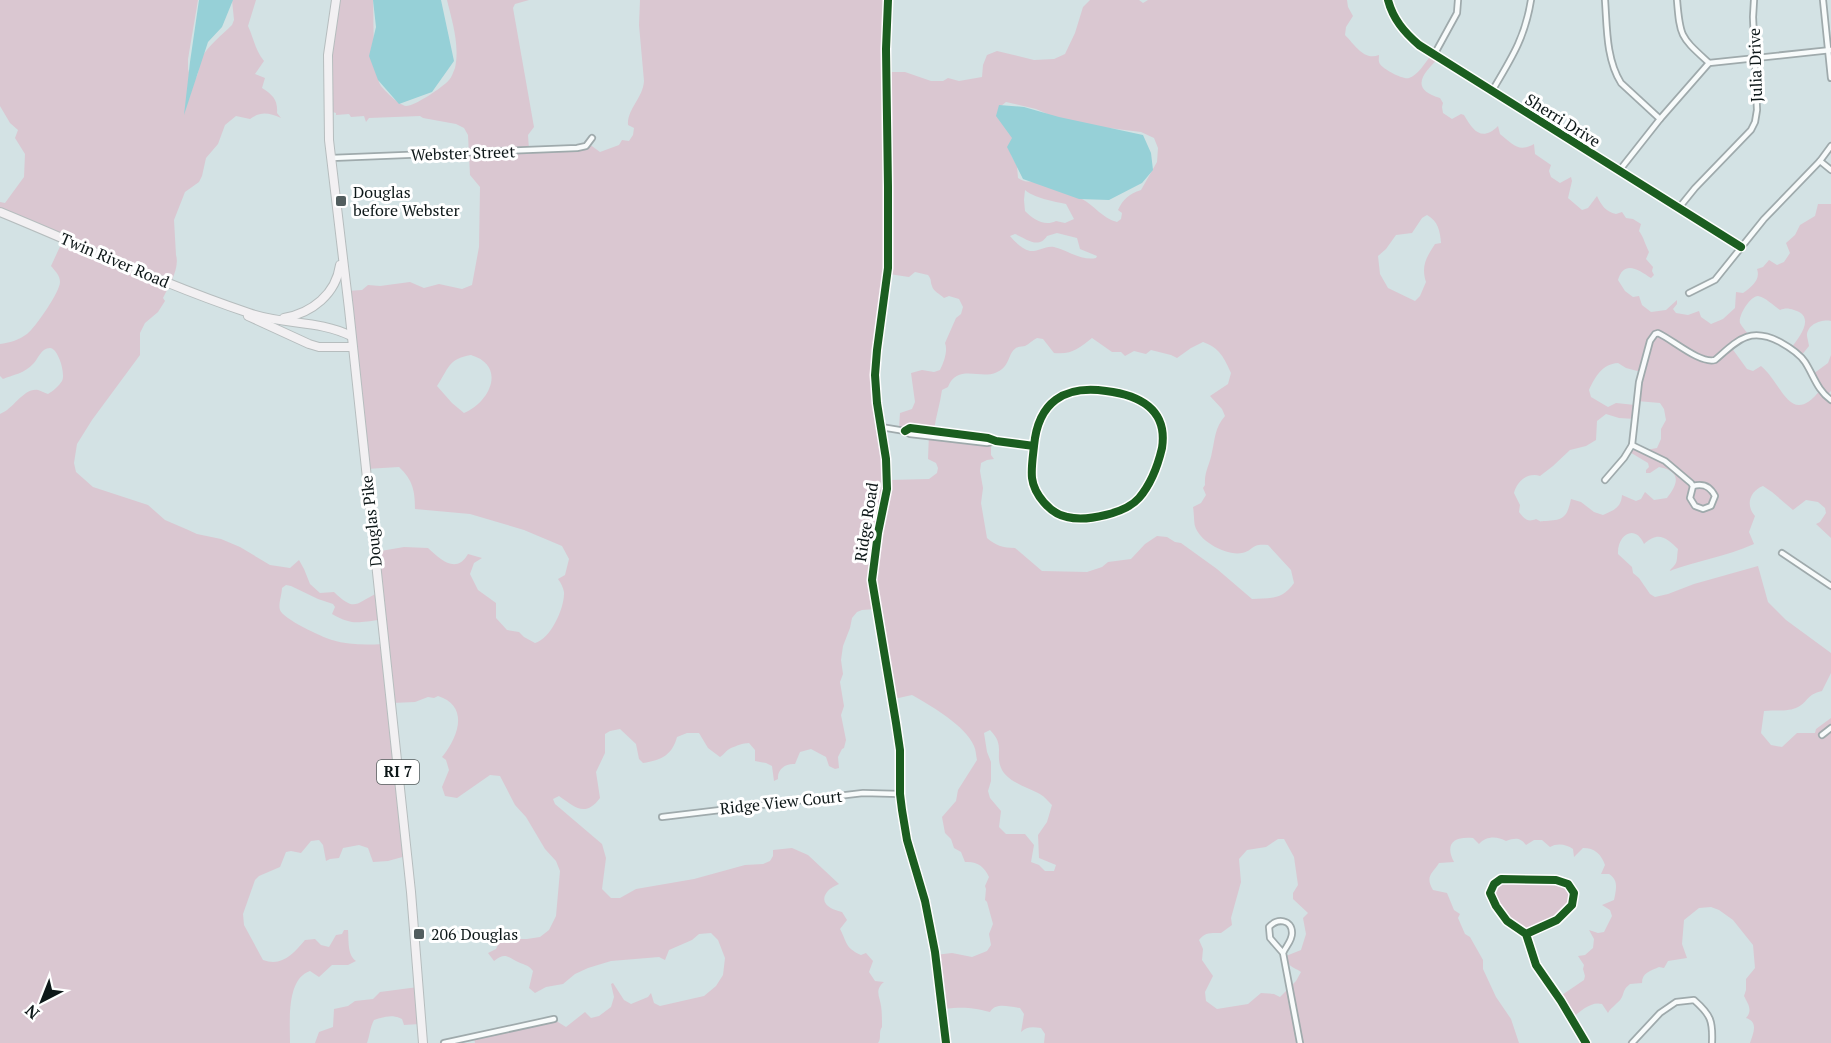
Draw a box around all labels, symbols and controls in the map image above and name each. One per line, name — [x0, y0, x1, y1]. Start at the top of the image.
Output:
street label: Julia Drive — [1743, 27, 1767, 103]
street label: Sherri Drive — [1521, 88, 1605, 152]
street label: Webster Street — [410, 140, 516, 166]
place label: Douglas before Webster — [353, 181, 460, 221]
marker: Douglas before Webster — [334, 194, 348, 208]
street label: Twin River Road — [57, 227, 173, 293]
street label: Douglas Pike — [355, 474, 387, 568]
street label: Ridge Road — [849, 481, 883, 563]
road number: RI 7 — [377, 760, 419, 784]
street label: Ridge View Court — [719, 785, 843, 819]
place label: 206 Douglas — [431, 923, 518, 945]
marker: 206 Douglas — [412, 927, 426, 941]
north arrow — [12, 971, 72, 1031]
text: N — [20, 1000, 44, 1024]

